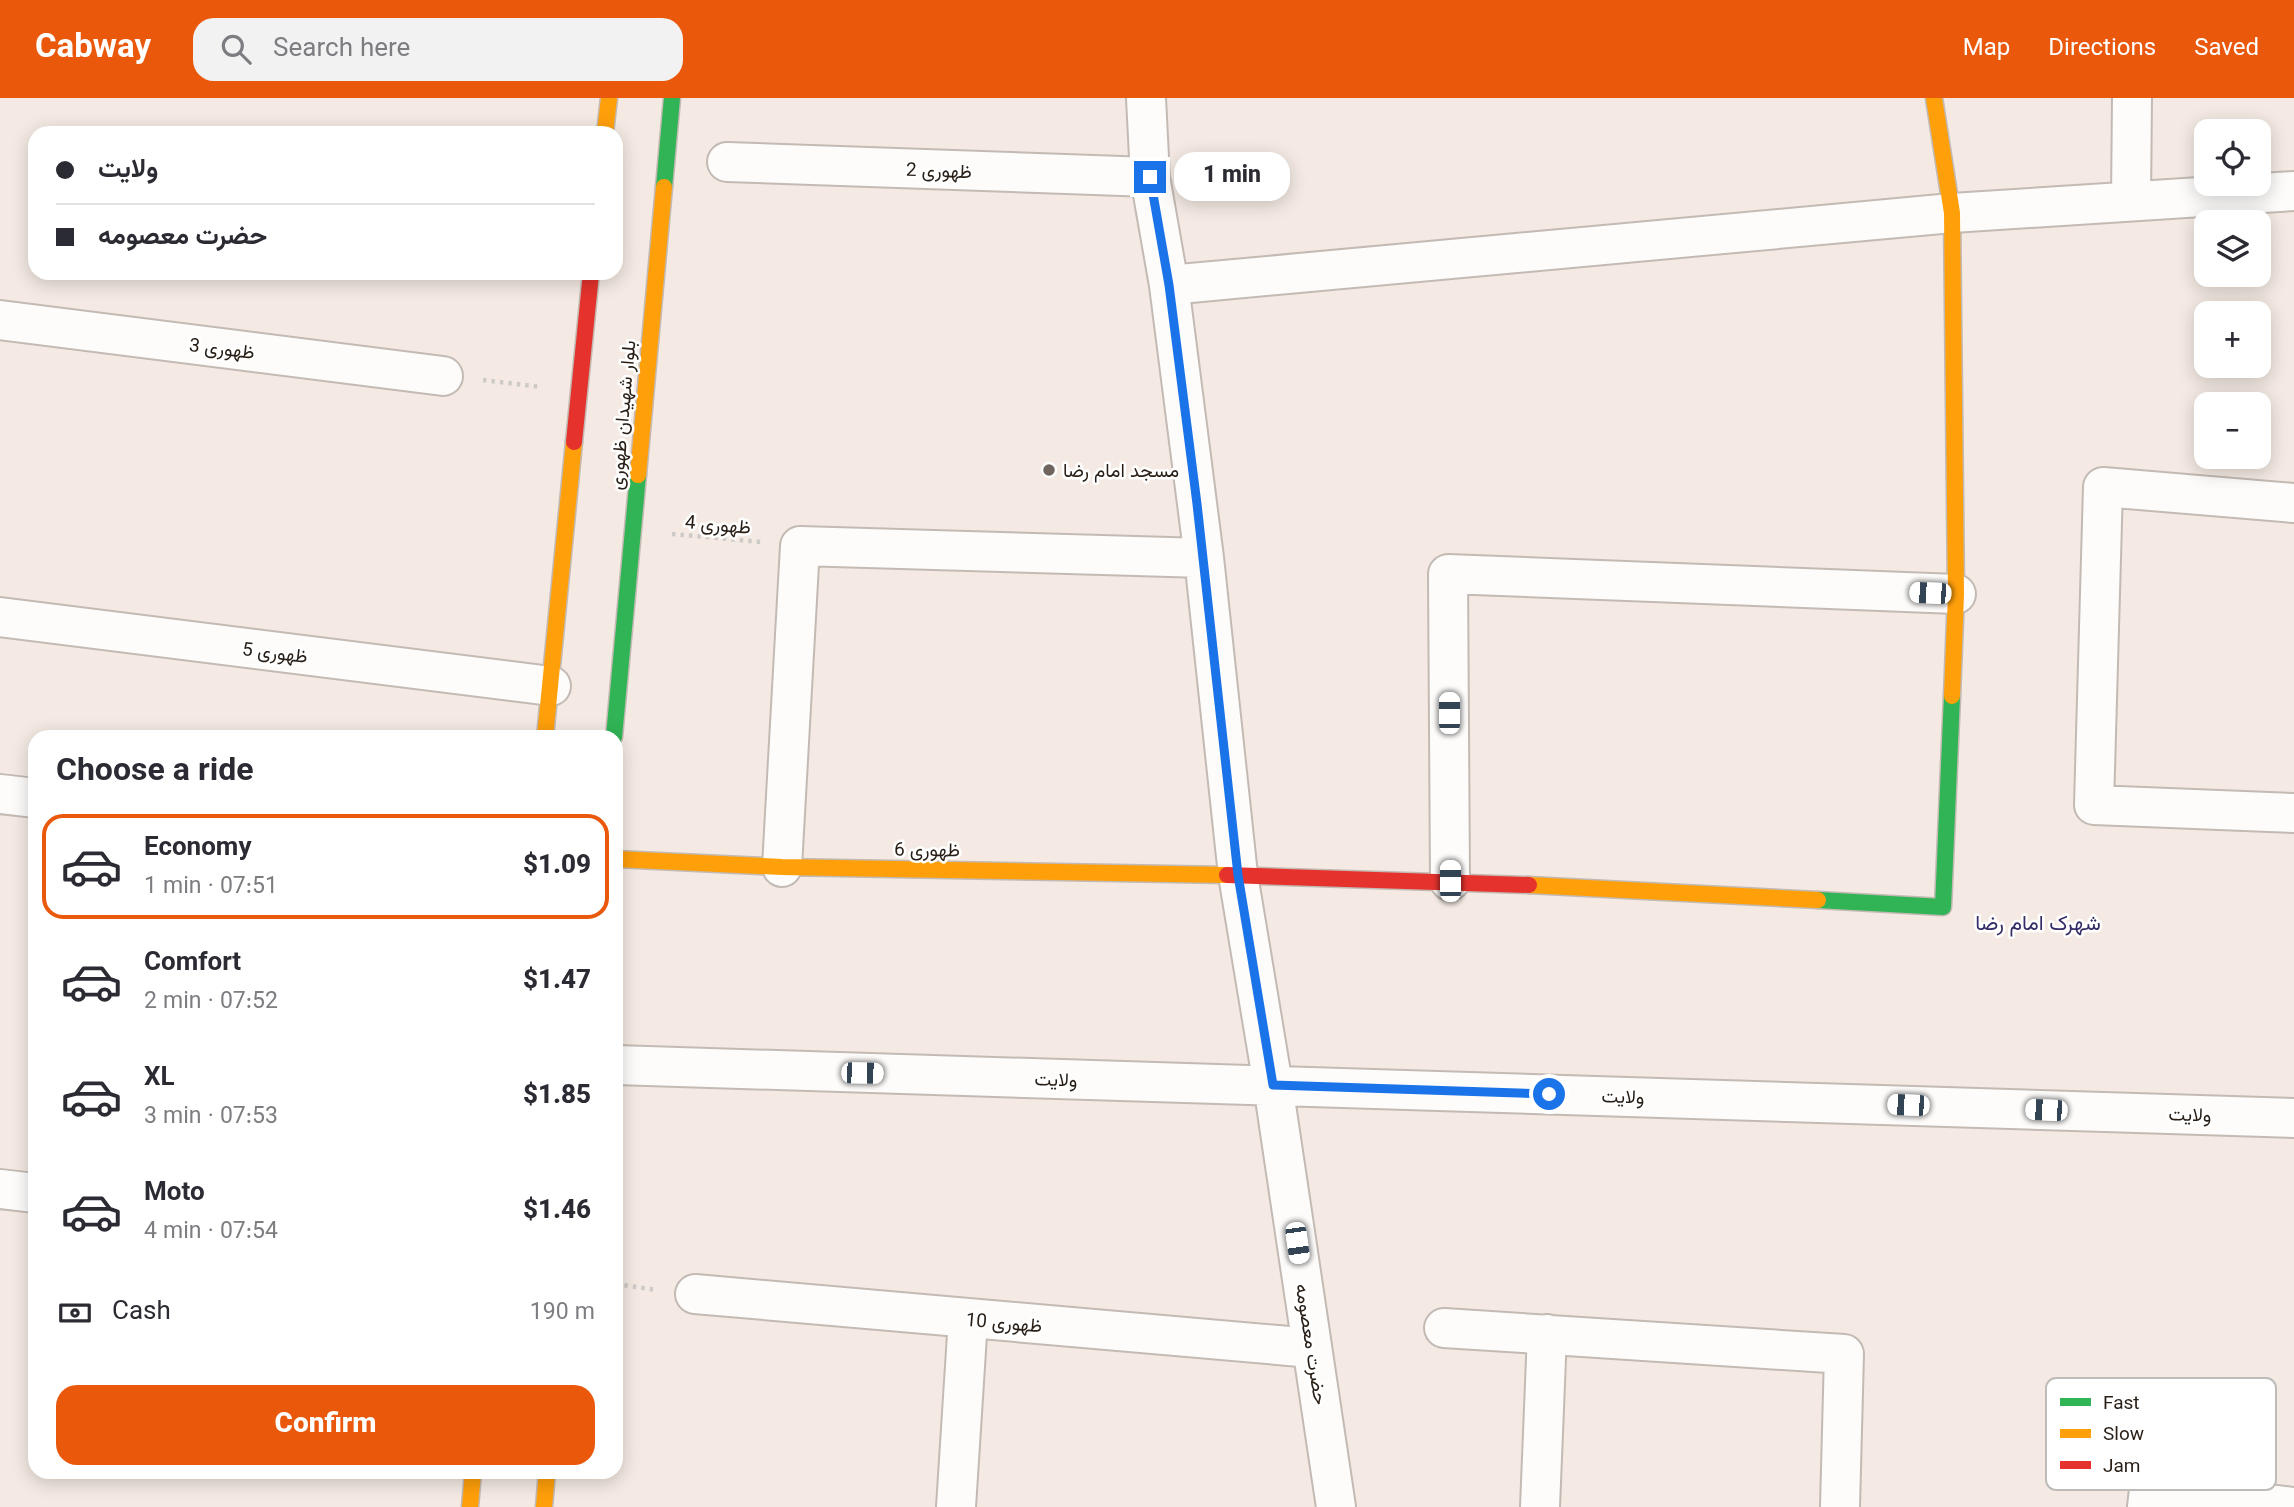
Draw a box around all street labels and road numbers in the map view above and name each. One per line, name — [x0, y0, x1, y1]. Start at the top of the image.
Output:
street label: ظهوری 2 — [905, 157, 972, 188]
street label: ظهوری 3 — [187, 332, 256, 369]
street label: بلوار شهیدان ظهوری — [604, 339, 645, 491]
street label: ظهوری 4 — [684, 509, 752, 544]
street label: ظهوری 5 — [240, 636, 309, 673]
street label: ظهوری 6 — [894, 836, 960, 867]
street label: ولایت — [1034, 1066, 1078, 1097]
street label: ولایت — [1601, 1083, 1645, 1114]
street label: ولایت — [2168, 1101, 2212, 1132]
street label: حضرت معصومه — [1286, 1282, 1333, 1407]
street label: ظهوری 10 — [964, 1307, 1043, 1342]

